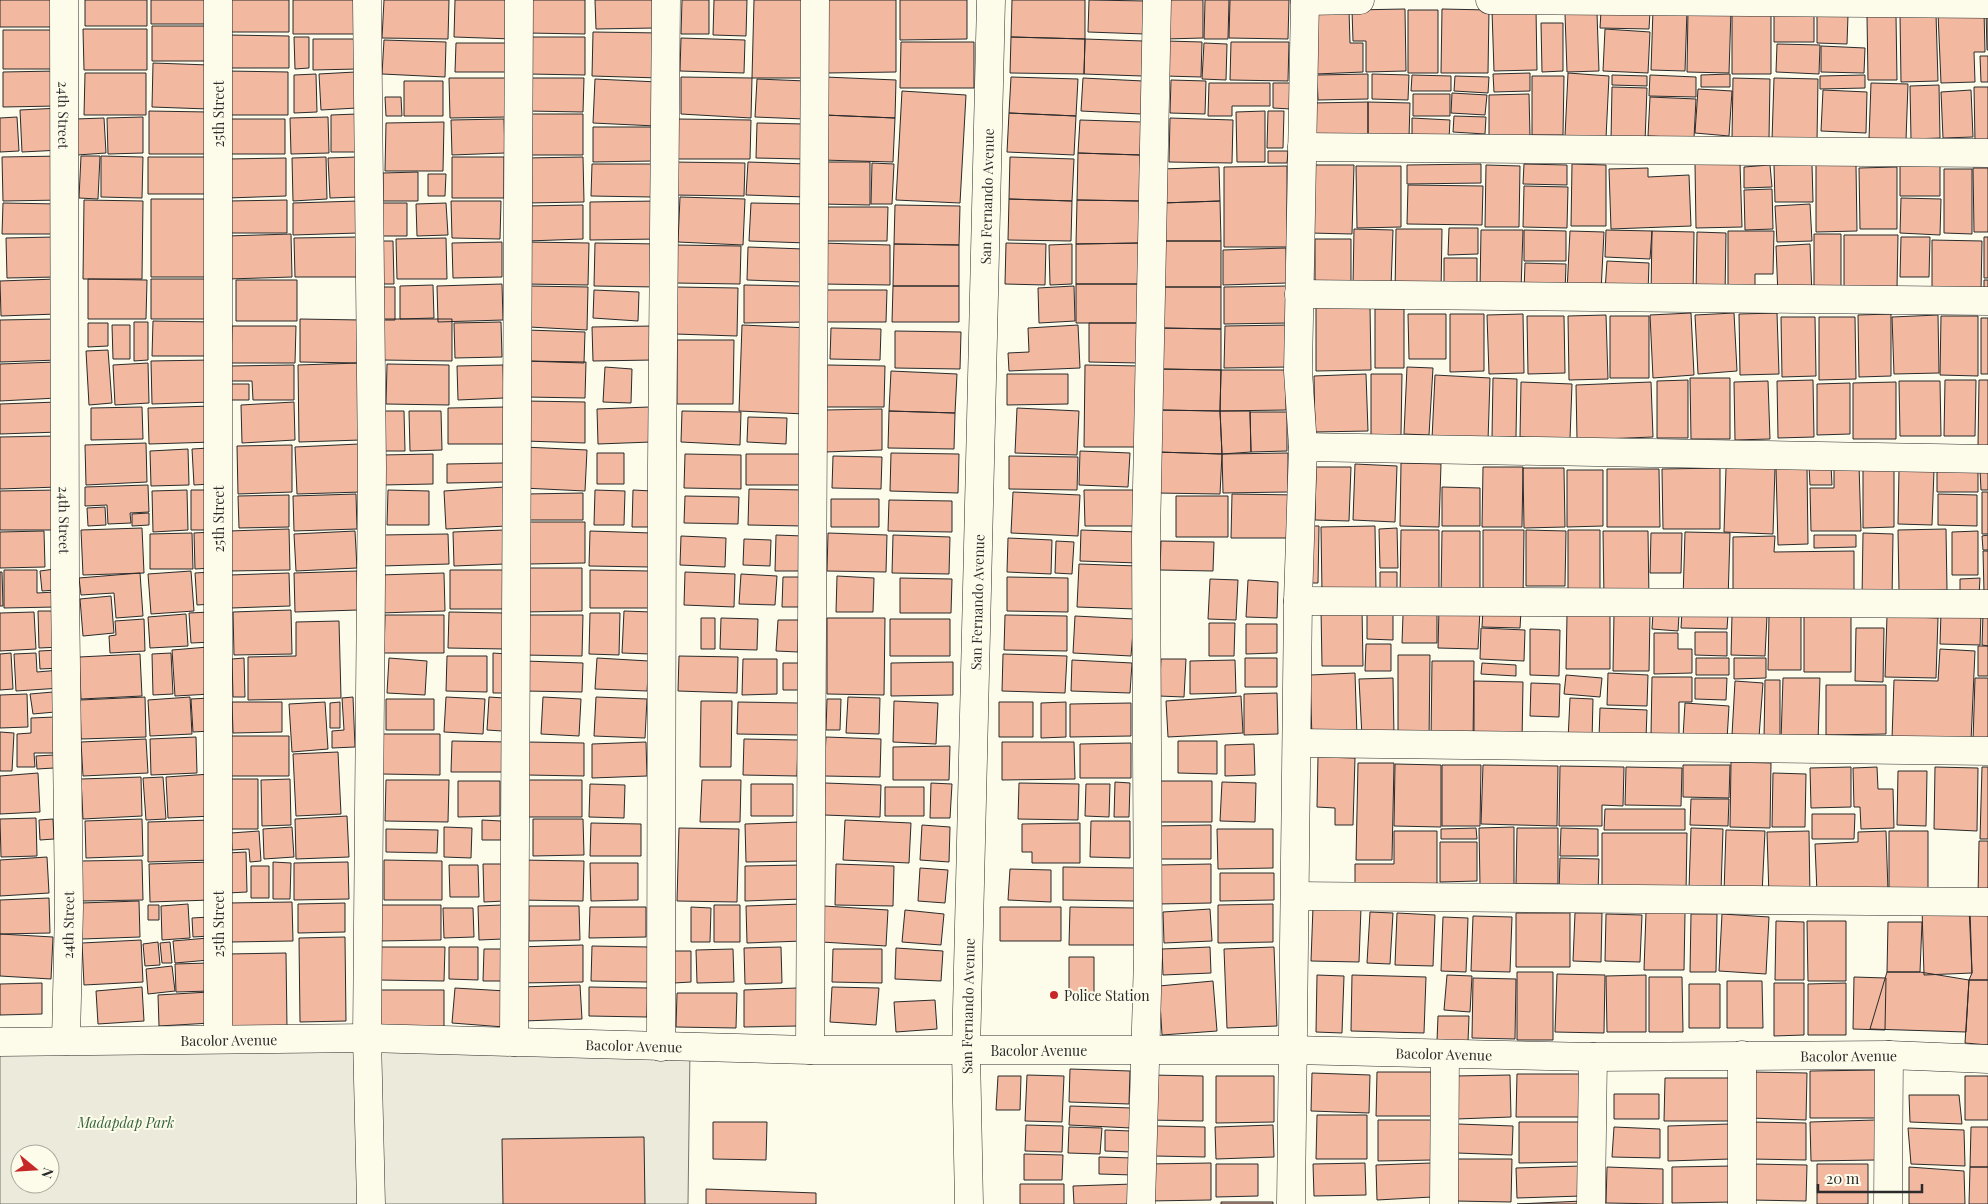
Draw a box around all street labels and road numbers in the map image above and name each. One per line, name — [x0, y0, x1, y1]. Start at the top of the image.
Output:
street label: 25th Street — [209, 80, 228, 147]
street label: 24th Street — [55, 81, 74, 150]
street label: San Fernando Avenue — [975, 128, 997, 265]
street label: 25th Street — [209, 485, 228, 552]
street label: 24th Street — [55, 486, 74, 555]
street label: San Fernando Avenue — [966, 534, 988, 670]
street label: 24th Street — [58, 890, 78, 959]
street label: 25th Street — [209, 890, 228, 957]
street label: San Fernando Avenue — [956, 938, 978, 1074]
street label: Bacolor Avenue — [180, 1029, 278, 1050]
street label: Bacolor Avenue — [585, 1034, 683, 1056]
street label: Bacolor Avenue — [990, 1041, 1087, 1060]
street label: Bacolor Avenue — [1395, 1043, 1492, 1064]
street label: Bacolor Avenue — [1800, 1045, 1898, 1065]

